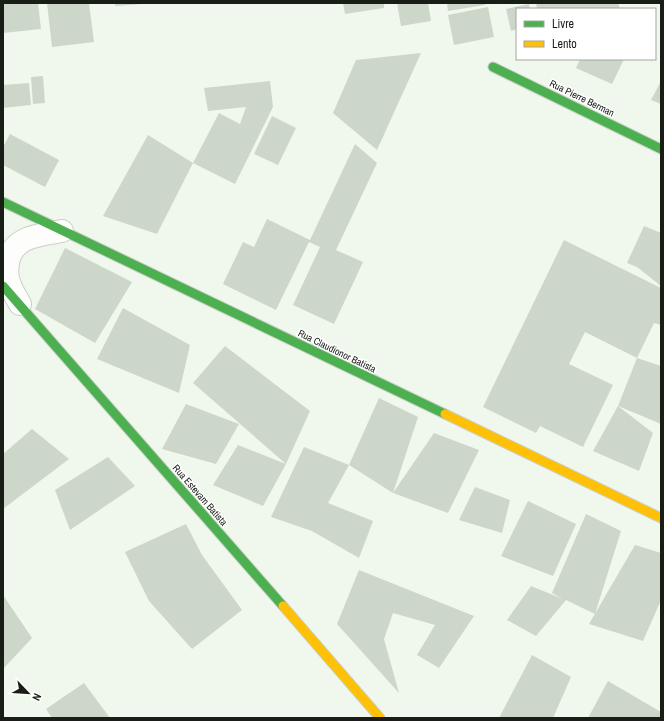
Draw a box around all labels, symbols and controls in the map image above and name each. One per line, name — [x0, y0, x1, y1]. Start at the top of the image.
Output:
legend — [516, 8, 656, 60]
text: Livre — [552, 16, 574, 32]
text: Lento — [552, 36, 577, 52]
street label: Rua Pierre Berman — [547, 77, 617, 119]
street label: Rua Claudionor Batista — [296, 326, 379, 376]
street label: Rua Estevam Batista — [170, 462, 230, 529]
north arrow — [8, 673, 48, 713]
text: N — [29, 691, 45, 703]

